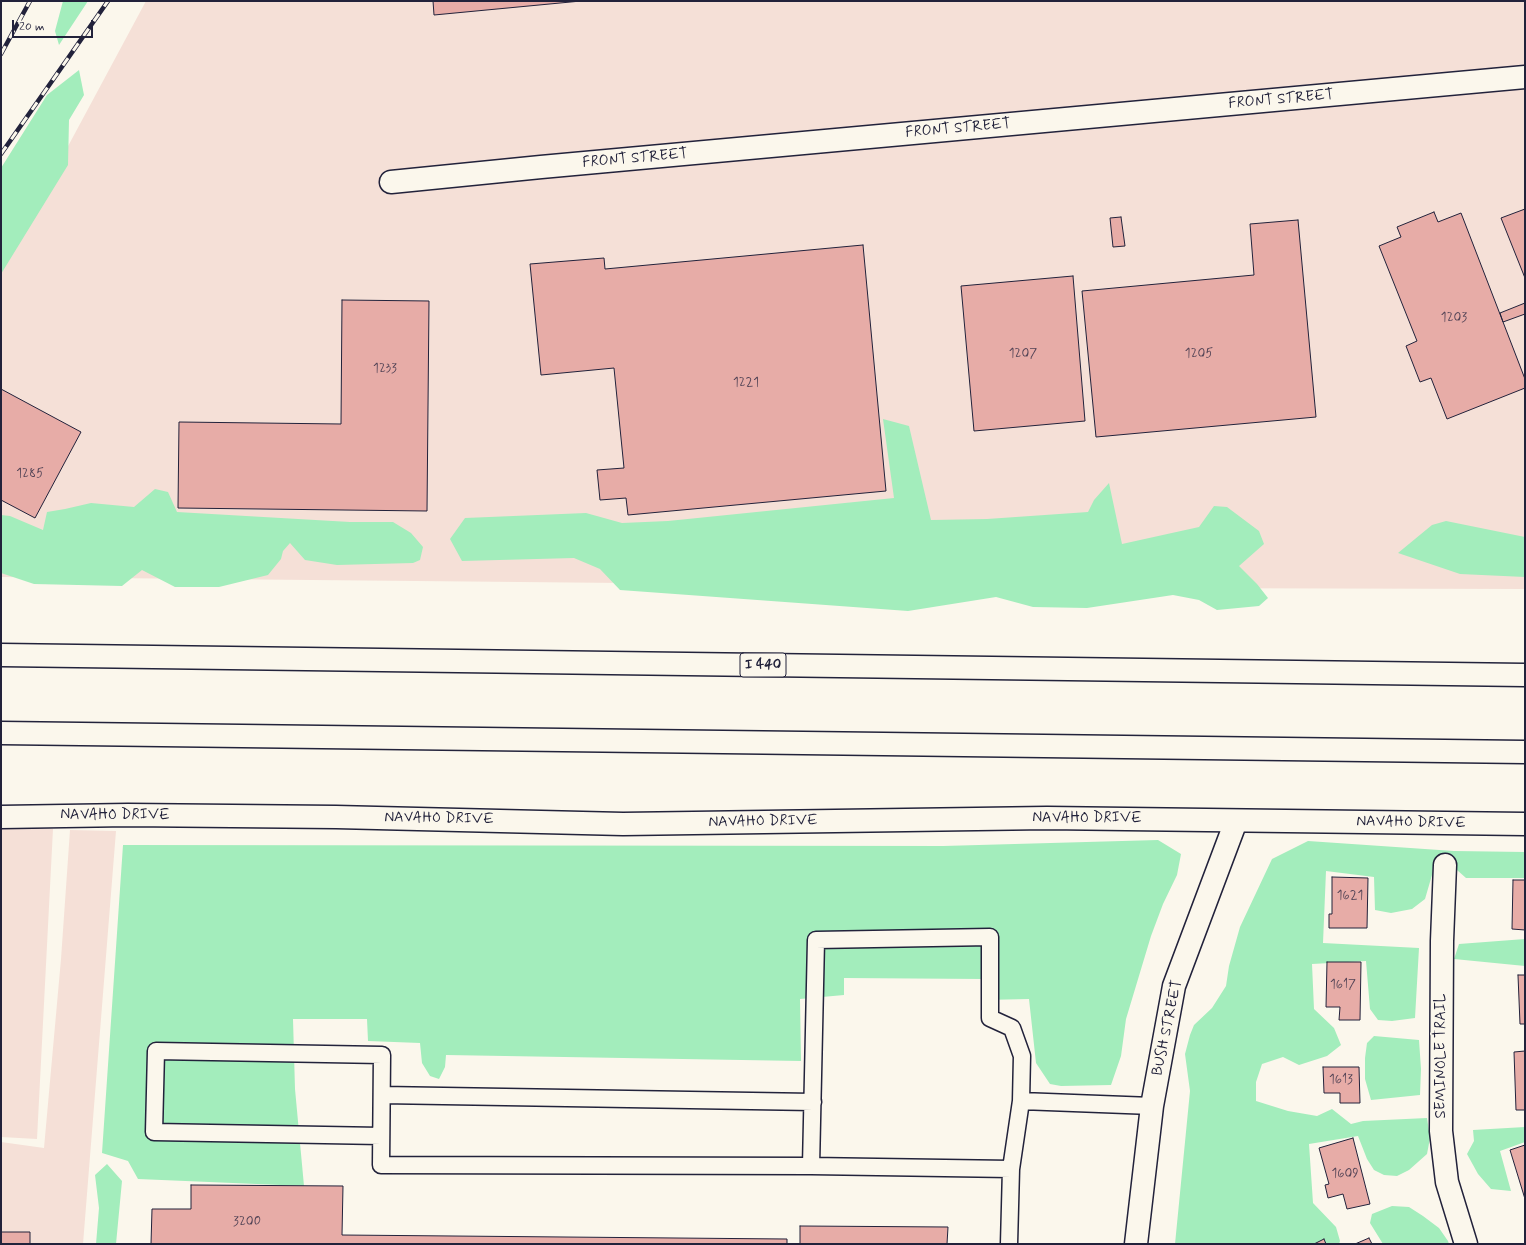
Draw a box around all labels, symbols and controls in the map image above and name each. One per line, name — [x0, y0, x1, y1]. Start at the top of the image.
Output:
scale bar — [14, 12, 95, 38]
text: 20 m — [19, 19, 45, 35]
street label: FRONT STREET — [1228, 86, 1334, 114]
street label: FRONT STREET — [905, 115, 1011, 143]
street label: FRONT STREET — [582, 145, 688, 173]
house number: 1203 — [1441, 310, 1467, 326]
house number: 1207 — [1009, 346, 1037, 362]
house number: 1205 — [1185, 346, 1213, 362]
house number: 1233 — [373, 361, 397, 377]
house number: 1221 — [733, 375, 759, 391]
house number: 1285 — [16, 466, 44, 482]
road number: I 440 — [740, 653, 786, 677]
street label: NAVAHO DRIVE — [60, 807, 170, 825]
street label: NAVAHO DRIVE — [384, 809, 494, 829]
street label: NAVAHO DRIVE — [1032, 810, 1142, 828]
street label: NAVAHO DRIVE — [708, 812, 818, 832]
street label: NAVAHO DRIVE — [1356, 813, 1466, 833]
house number: 1621 — [1337, 888, 1363, 904]
house number: 1617 — [1330, 977, 1356, 993]
street label: BUSH STREET — [1149, 979, 1187, 1077]
street label: SEMINOLE TRAIL — [1433, 993, 1451, 1119]
house number: 1613 — [1329, 1072, 1353, 1088]
house number: 1609 — [1331, 1166, 1359, 1182]
house number: 3200 — [233, 1214, 261, 1230]

